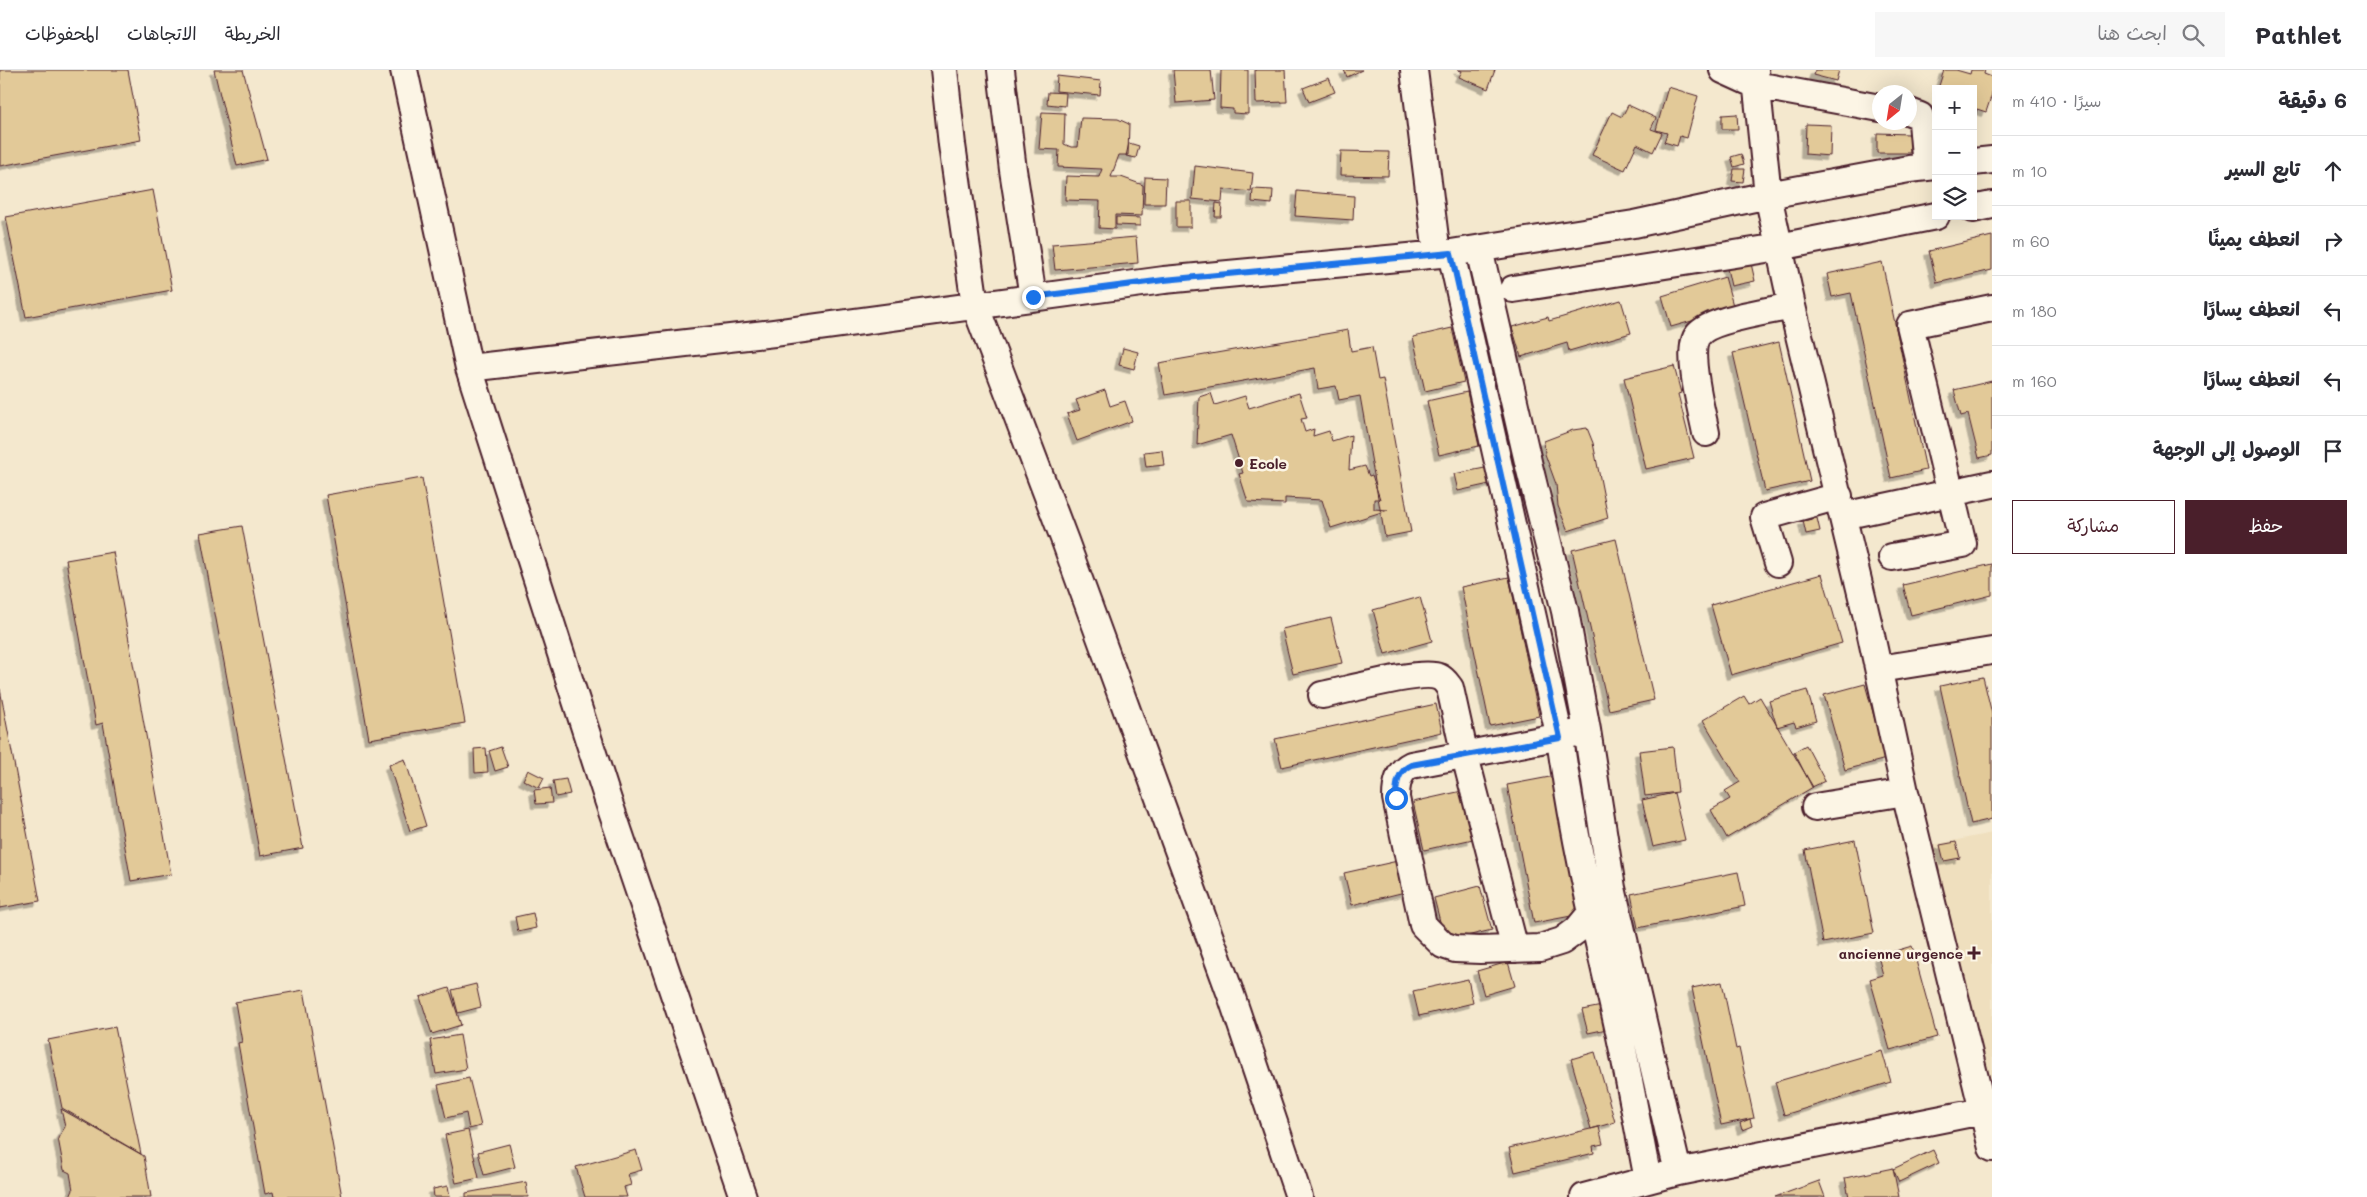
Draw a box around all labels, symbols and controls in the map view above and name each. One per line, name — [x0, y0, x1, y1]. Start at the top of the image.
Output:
search box — [1875, 12, 2225, 57]
text: Pathlet — [2255, 19, 2342, 50]
text: ابحث هنا — [2097, 20, 2167, 45]
text: المحفوظات — [25, 21, 99, 45]
text: الاتجاهات — [127, 21, 197, 45]
text: الخريطة — [225, 21, 281, 45]
icon: search — [2179, 21, 2207, 49]
north arrow — [1872, 85, 1917, 130]
map controls — [1932, 85, 1977, 220]
button: + — [1932, 85, 1977, 130]
text: 6 دقيقة — [2278, 86, 2347, 113]
text: سيرًا · 410 m — [2012, 90, 2101, 111]
button: − — [1932, 130, 1977, 175]
text: تابع السير — [2225, 156, 2300, 181]
icon: ahead — [2319, 157, 2347, 185]
text: 10 m — [2012, 160, 2047, 181]
button: layers — [1932, 175, 1977, 220]
text: انعطف يمينًا — [2208, 226, 2300, 251]
icon: right — [2319, 227, 2347, 255]
text: 60 m — [2012, 230, 2049, 251]
route end — [1022, 286, 1045, 309]
text: انعطف يسارًا — [2203, 296, 2300, 321]
icon: left — [2319, 297, 2347, 325]
text: 180 m — [2012, 300, 2057, 321]
text: انعطف يسارًا — [2203, 366, 2300, 391]
icon: left — [2319, 367, 2347, 395]
text: 160 m — [2012, 370, 2057, 391]
text: الوصول إلى الوجهة — [2153, 436, 2300, 461]
icon: arrive — [2319, 437, 2347, 465]
place label: Ecole — [1249, 454, 1287, 473]
marker: Ecole — [1233, 457, 1245, 469]
button: مشاركة — [2012, 500, 2175, 554]
button: حفظ — [2185, 500, 2347, 554]
route start — [1385, 787, 1408, 810]
place label: ancienne urgence — [1839, 944, 1963, 963]
marker: ancienne urgence — [1967, 946, 1981, 960]

